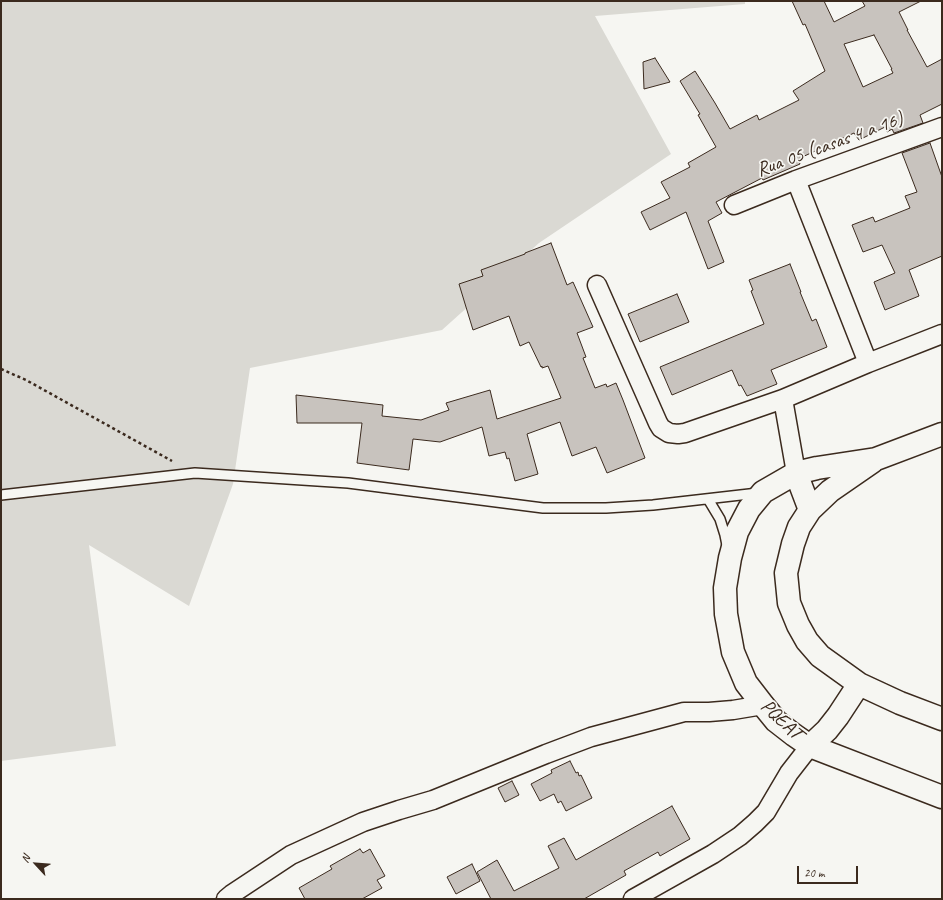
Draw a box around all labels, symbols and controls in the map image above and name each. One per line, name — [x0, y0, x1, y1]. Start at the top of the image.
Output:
street label: Rua 05 (casas 4 a 16) — [753, 107, 907, 183]
street label: PQEAT — [755, 695, 807, 745]
north arrow — [16, 844, 56, 884]
text: N — [17, 853, 33, 865]
scale bar — [799, 858, 860, 884]
text: 20 m — [804, 865, 824, 881]

